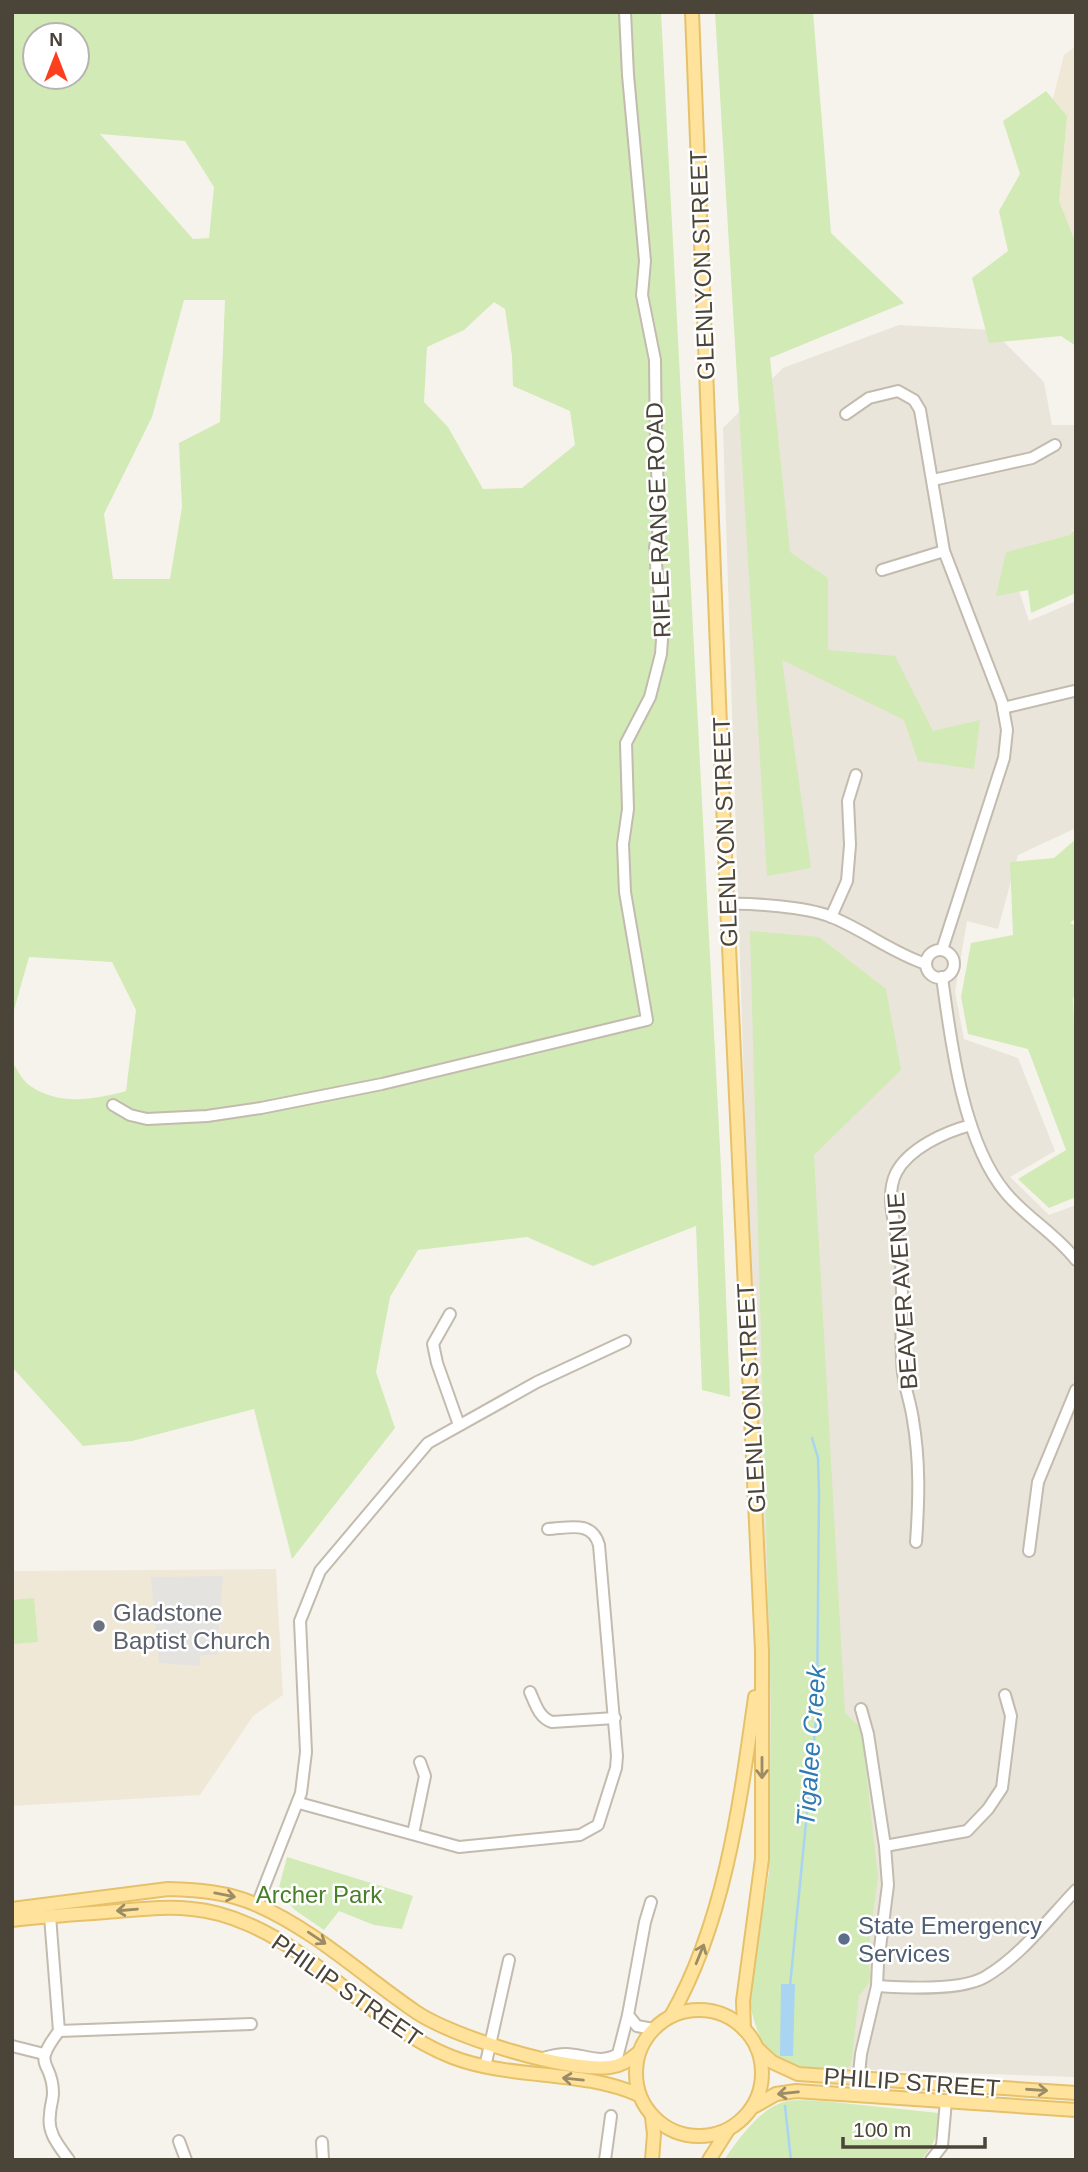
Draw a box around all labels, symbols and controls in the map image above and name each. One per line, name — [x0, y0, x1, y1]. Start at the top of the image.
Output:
north arrow — [21, 21, 91, 91]
text: N — [49, 29, 63, 50]
street label: GLENLYON STREET — [684, 149, 720, 381]
street label: RIFLE RANGE ROAD — [640, 402, 676, 638]
street label: GLENLYON STREET — [707, 716, 743, 948]
street label: BEAVER AVENUE — [882, 1191, 922, 1391]
street label: GLENLYON STREET — [731, 1282, 771, 1514]
place label: Gladstone Baptist Church — [113, 1599, 270, 1654]
marker: Gladstone Baptist Church — [91, 1618, 107, 1634]
water label: Tigalee Creek — [790, 1662, 832, 1828]
one-way arrow — [755, 1756, 769, 1779]
park label: Archer Park — [256, 1881, 383, 1908]
one-way arrow — [213, 1889, 236, 1902]
one-way arrow — [116, 1904, 138, 1917]
place label: State Emergency Services — [858, 1912, 1042, 1967]
street label: PHILIP STREET — [267, 1928, 427, 2052]
one-way arrow — [307, 1931, 326, 1946]
marker: State Emergency Services — [836, 1931, 852, 1947]
one-way arrow — [694, 1944, 707, 1966]
street label: PHILIP STREET — [823, 2062, 1002, 2102]
one-way arrow — [562, 2072, 585, 2085]
one-way arrow — [1025, 2084, 1047, 2097]
one-way arrow — [777, 2086, 800, 2099]
scale bar — [843, 2106, 985, 2150]
text: 100 m — [853, 2118, 911, 2141]

